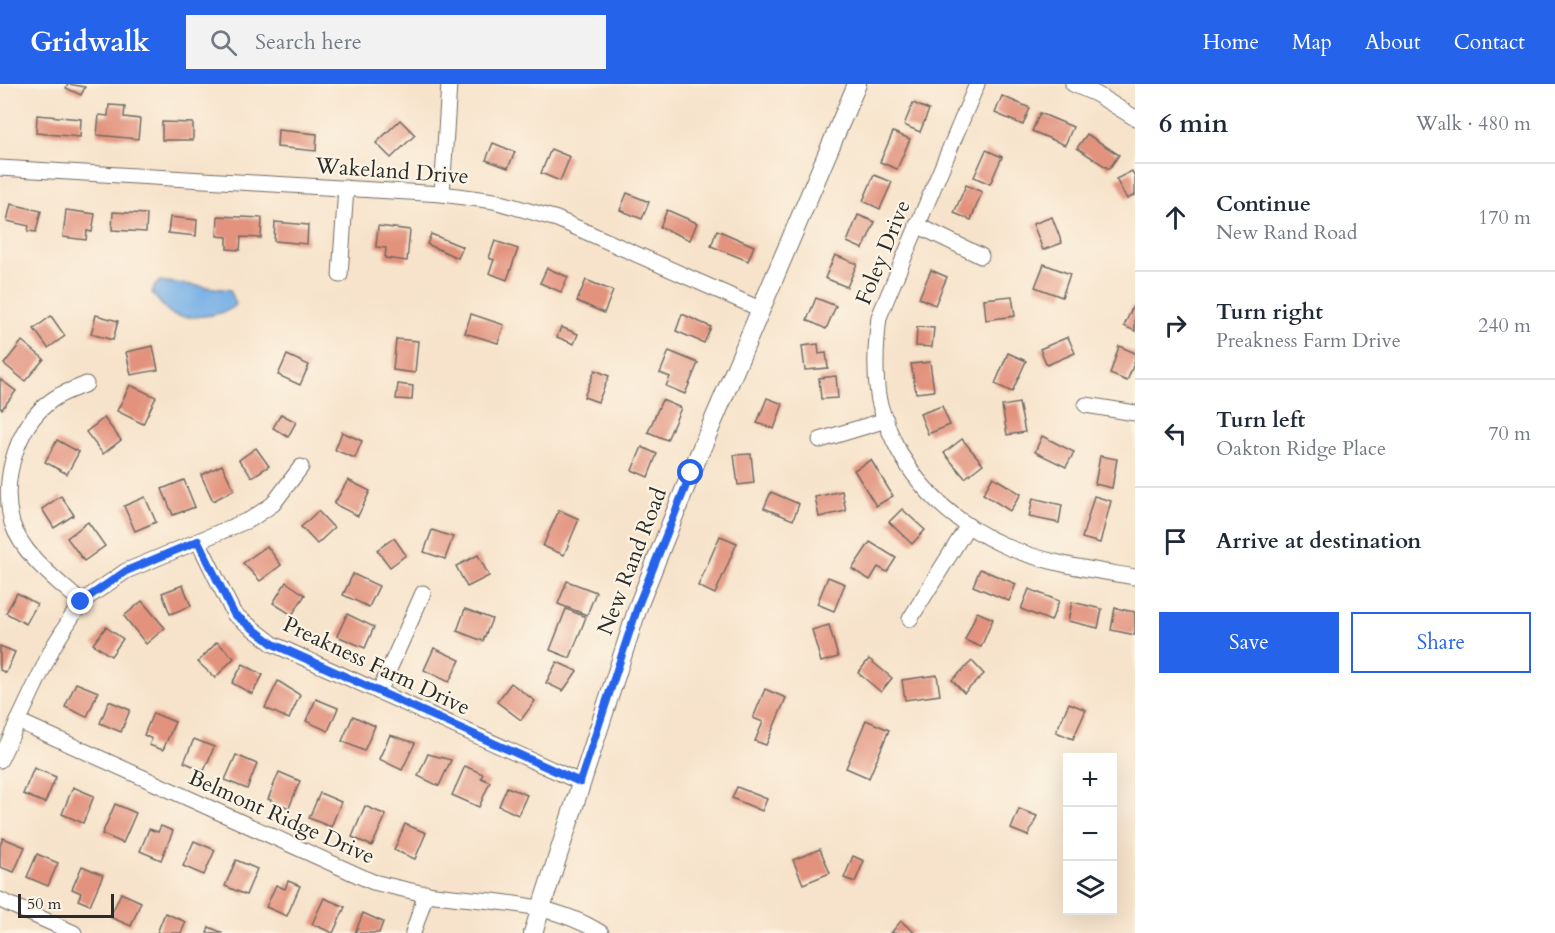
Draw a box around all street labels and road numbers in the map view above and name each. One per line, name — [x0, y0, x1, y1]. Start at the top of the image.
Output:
street label: Wakeland Drive — [313, 151, 470, 191]
street label: Foley Drive — [848, 195, 918, 309]
street label: New Rand Road — [590, 483, 674, 639]
street label: Preakness Farm Drive — [278, 609, 475, 722]
street label: Belmont Ridge Drive — [184, 762, 379, 871]

